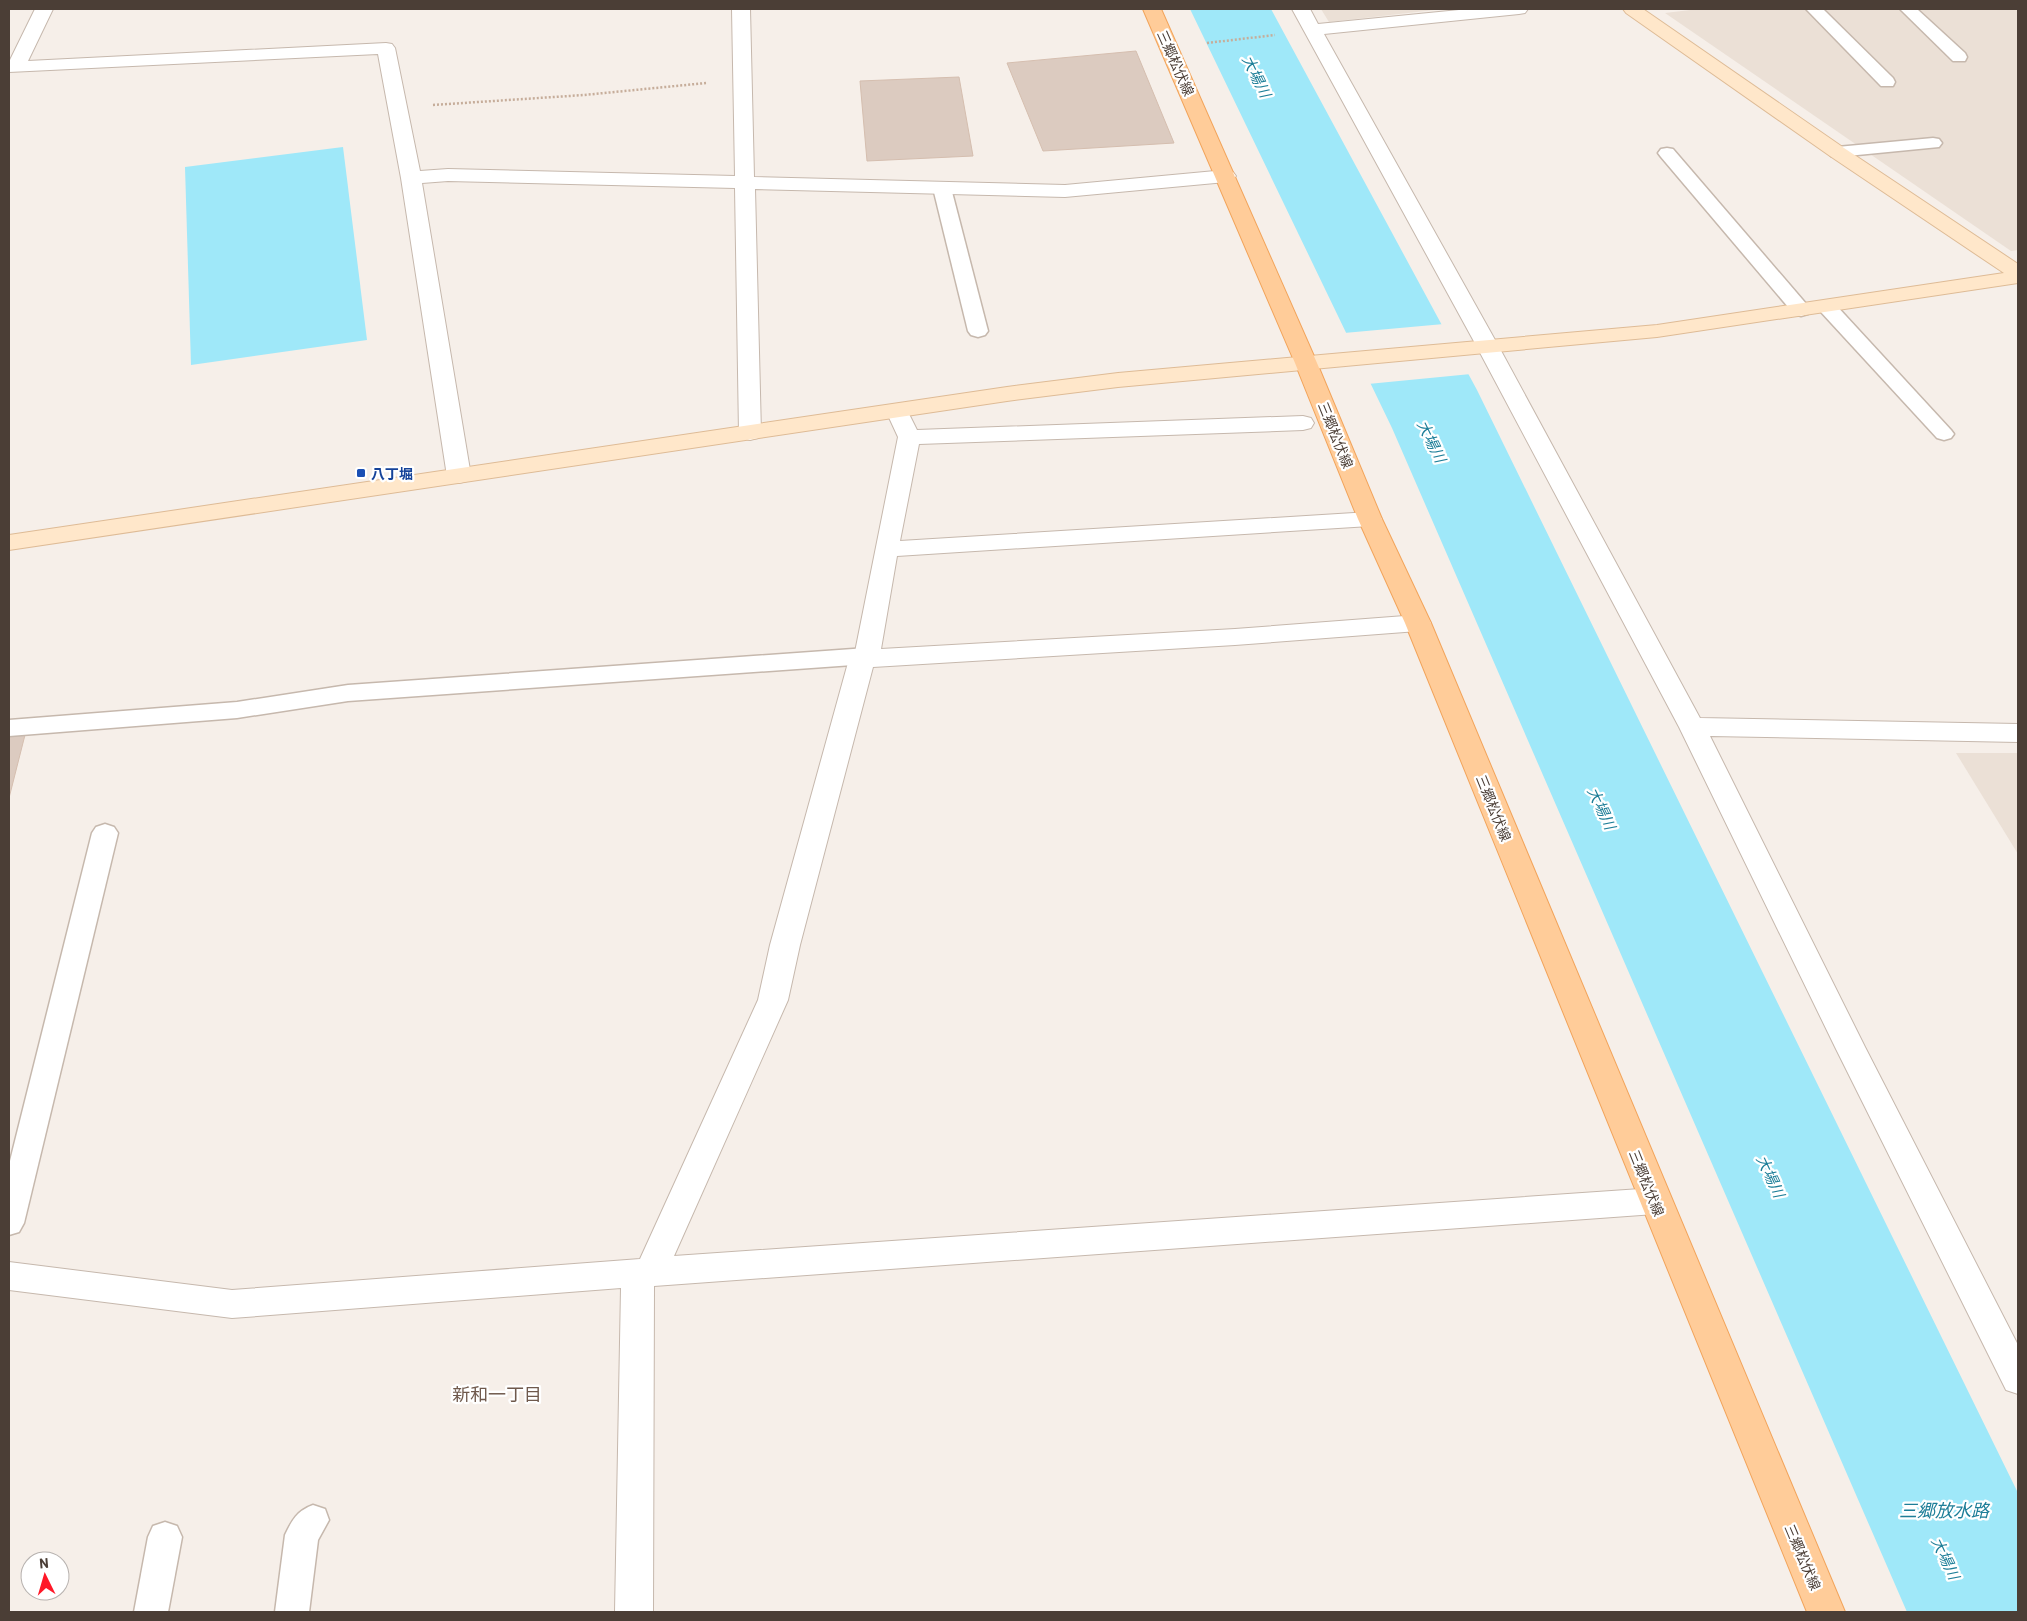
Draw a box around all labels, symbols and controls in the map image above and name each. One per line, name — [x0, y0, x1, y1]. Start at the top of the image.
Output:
street label: 三郷松伏線 — [1154, 28, 1198, 98]
water label: 大場川 — [1239, 52, 1276, 102]
street label: 三郷松伏線 — [1315, 399, 1357, 471]
water label: 大場川 — [1414, 417, 1451, 467]
place label: 八丁堀 — [371, 465, 413, 482]
marker: 八丁堀 — [355, 467, 367, 479]
street label: 三郷松伏線 — [1473, 772, 1515, 844]
water label: 大場川 — [1584, 784, 1621, 834]
street label: 三郷松伏線 — [1626, 1147, 1668, 1219]
water label: 大場川 — [1753, 1152, 1790, 1202]
district label: 新和一丁目 — [452, 1383, 542, 1405]
water label: 三郷放水路 — [1899, 1499, 1991, 1521]
street label: 三郷松伏線 — [1782, 1521, 1824, 1593]
water label: 大場川 — [1928, 1534, 1965, 1584]
north arrow — [20, 1551, 70, 1601]
text: N — [38, 1554, 49, 1571]

